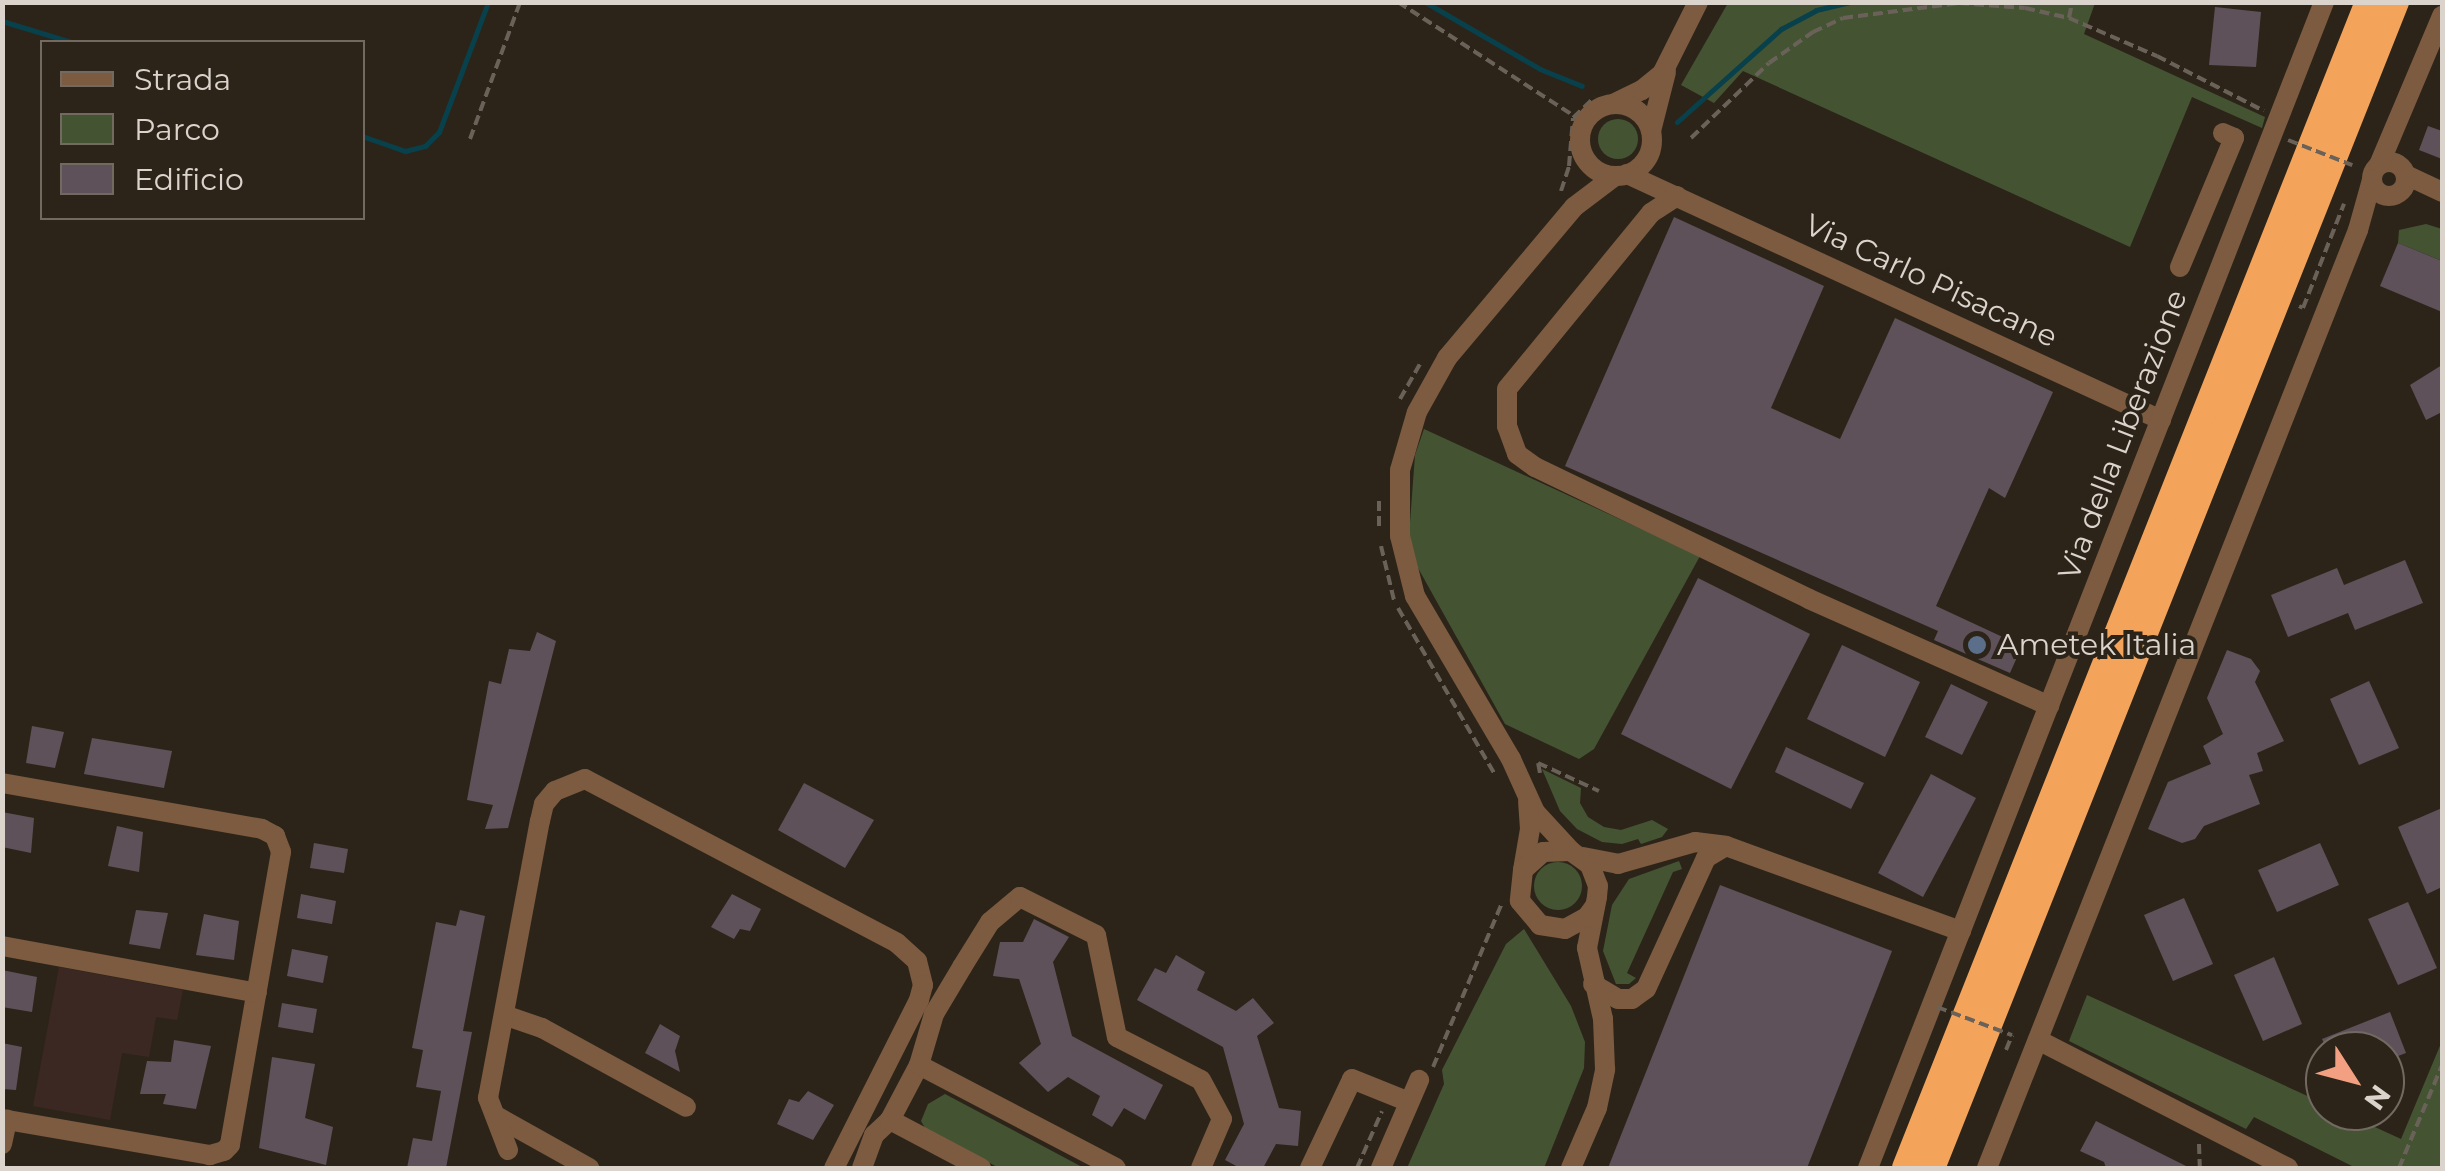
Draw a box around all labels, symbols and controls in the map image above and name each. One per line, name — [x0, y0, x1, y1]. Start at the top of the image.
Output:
legend — [40, 40, 365, 220]
text: Strada — [134, 61, 231, 98]
text: Parco — [134, 111, 220, 148]
text: Edificio — [134, 161, 244, 198]
street label: Via Carlo Pisacane — [1799, 207, 2063, 355]
street label: Via della Liberazione — [2051, 285, 2195, 585]
place label: Ametek Italia — [1997, 627, 2196, 663]
marker: Ametek Italia — [1966, 634, 1988, 656]
north arrow — [2305, 1031, 2405, 1131]
text: N — [2357, 1078, 2398, 1117]

